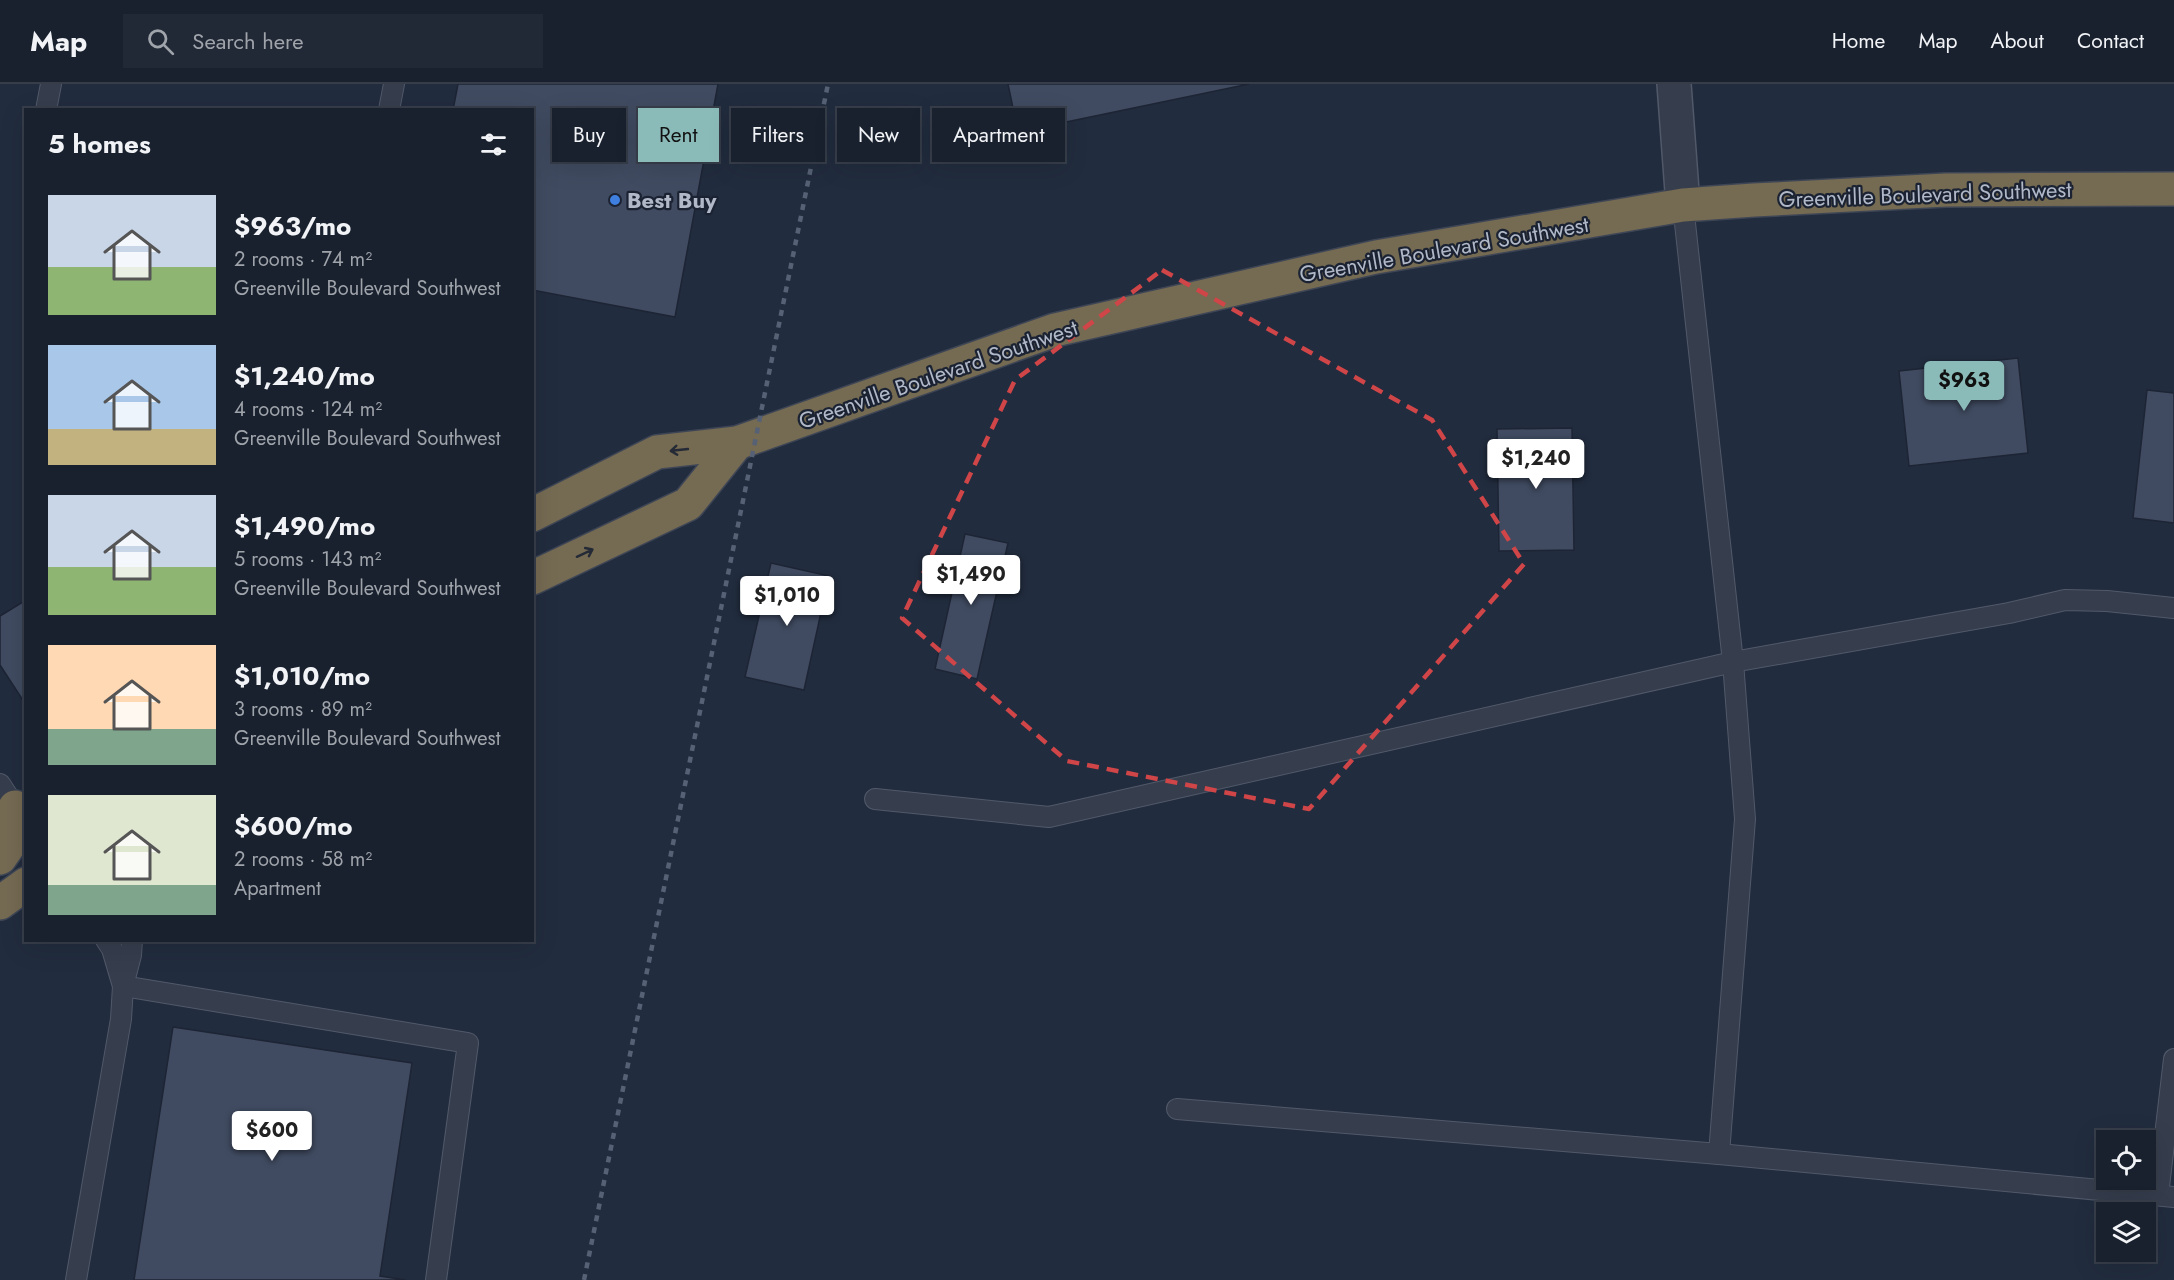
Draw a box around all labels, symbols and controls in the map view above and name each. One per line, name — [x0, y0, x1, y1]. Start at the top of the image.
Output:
search box — [123, 14, 543, 68]
text: Map — [30, 21, 87, 62]
icon: search — [144, 25, 177, 58]
text: Search here — [192, 25, 304, 57]
text: Home — [1832, 26, 1885, 56]
text: Map — [1918, 26, 1958, 56]
text: About — [1991, 26, 2044, 56]
text: Contact — [2077, 26, 2144, 56]
chip: Buy — [552, 108, 626, 162]
chip: Rent — [638, 108, 719, 162]
chip: Filters — [731, 108, 825, 162]
chip: New — [837, 108, 920, 162]
chip: Apartment — [932, 108, 1065, 162]
text: 5 homes — [48, 125, 151, 163]
icon: filters — [477, 128, 510, 161]
street label: Greenville Boulevard Southwest — [1778, 173, 2073, 215]
place label: Best Buy — [627, 184, 717, 216]
marker: Best Buy — [608, 193, 622, 207]
text: $963/mo — [234, 207, 351, 245]
street label: Greenville Boulevard Southwest — [1297, 208, 1592, 290]
icon: home — [96, 219, 168, 291]
text: 2 rooms · 74 m² — [234, 245, 372, 274]
text: Greenville Boulevard Southwest — [234, 274, 500, 303]
street label: Greenville Boulevard Southwest — [794, 311, 1082, 437]
text: $1,240/mo — [234, 357, 375, 395]
pin: $963 — [1928, 361, 2000, 412]
text: $963 — [1938, 366, 1990, 395]
icon: home — [96, 369, 168, 441]
text: 4 rooms · 124 m² — [234, 395, 382, 424]
text: Greenville Boulevard Southwest — [234, 424, 500, 453]
pin: $1,240 — [1487, 439, 1585, 490]
text: $1,240 — [1501, 444, 1571, 473]
one-way arrow — [670, 445, 689, 456]
text: $1,490/mo — [234, 507, 375, 545]
icon: home — [96, 519, 168, 591]
text: 5 rooms · 143 m² — [234, 545, 381, 574]
one-way arrow — [576, 547, 594, 559]
pin: $1,490 — [922, 555, 1020, 606]
text: $1,490 — [936, 560, 1006, 589]
text: Greenville Boulevard Southwest — [234, 574, 500, 603]
pin: $1,010 — [738, 576, 836, 627]
text: $1,010 — [754, 581, 820, 610]
text: $1,010/mo — [234, 657, 370, 695]
icon: home — [96, 669, 168, 741]
text: 3 rooms · 89 m² — [234, 695, 372, 724]
text: Greenville Boulevard Southwest — [234, 724, 500, 753]
text: $600/mo — [234, 807, 353, 845]
icon: home — [96, 819, 168, 891]
text: 2 rooms · 58 m² — [234, 845, 372, 874]
text: Apartment — [234, 874, 321, 903]
pin: $600 — [236, 1111, 308, 1162]
text: $600 — [246, 1116, 298, 1145]
map controls — [2096, 1130, 2156, 1262]
button: locate — [2096, 1130, 2156, 1190]
button: layers — [2096, 1202, 2156, 1262]

